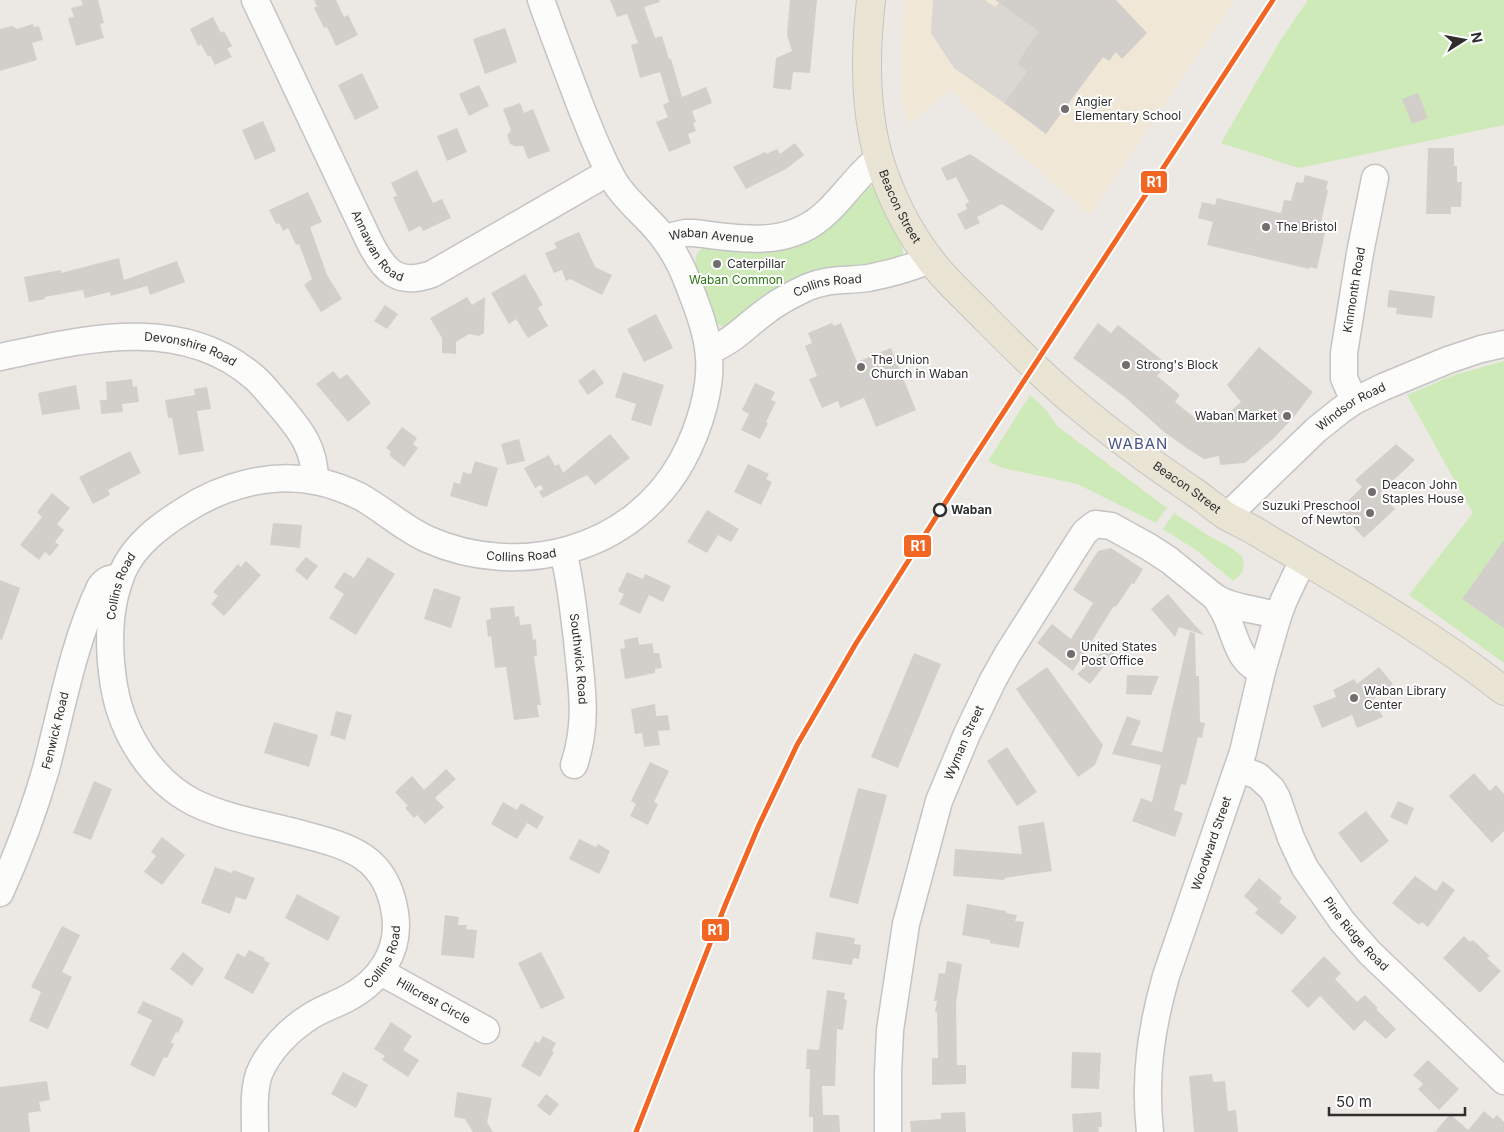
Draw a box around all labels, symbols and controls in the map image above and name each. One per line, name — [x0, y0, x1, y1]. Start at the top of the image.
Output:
north arrow — [1439, 15, 1489, 65]
text: N — [1468, 31, 1487, 44]
place label: Angier Elementary School — [1075, 94, 1181, 123]
marker: Angier Elementary School — [1059, 103, 1071, 115]
street label: Beacon Street — [876, 167, 924, 246]
line badge: R1 — [1140, 170, 1168, 194]
text: R1 — [1146, 173, 1162, 190]
street label: Annawan Road — [349, 208, 406, 284]
place label: The Bristol — [1276, 219, 1337, 234]
marker: The Bristol — [1260, 221, 1272, 233]
street label: Waban Avenue — [668, 225, 754, 246]
street label: Kinmonth Road — [1339, 246, 1368, 334]
place label: Caterpillar — [727, 256, 786, 271]
marker: Caterpillar — [711, 258, 723, 270]
street label: Collins Road — [790, 271, 862, 300]
park label: Waban Common — [689, 272, 783, 287]
street label: Devonshire Road — [144, 329, 240, 369]
place label: The Union Church in Waban — [871, 352, 968, 381]
place label: Strong's Block — [1136, 357, 1219, 372]
marker: Strong's Block — [1120, 359, 1132, 371]
marker: The Union Church in Waban — [855, 361, 867, 373]
street label: Windsor Road — [1313, 379, 1388, 434]
place label: Waban Market — [1195, 408, 1277, 423]
marker: Waban Market — [1281, 410, 1293, 422]
district label: WABAN — [1108, 434, 1168, 453]
street label: Beacon Street — [1150, 458, 1224, 516]
place label: Deacon John Staples House — [1382, 477, 1464, 506]
marker: Deacon John Staples House — [1366, 486, 1378, 498]
place label: Suzuki Preschool of Newton — [1262, 498, 1360, 527]
place label: Waban — [951, 502, 992, 517]
marker: Waban — [933, 503, 947, 517]
marker: Suzuki Preschool of Newton — [1364, 507, 1376, 519]
line badge: R1 — [903, 534, 932, 558]
text: R1 — [910, 537, 926, 554]
street label: Collins Road — [485, 545, 558, 564]
street label: Collins Road — [103, 549, 139, 621]
street label: Southwick Road — [567, 612, 591, 705]
place label: United States Post Office — [1081, 639, 1157, 668]
marker: United States Post Office — [1065, 648, 1077, 660]
place label: Waban Library Center — [1364, 683, 1447, 712]
street label: Fenwick Road — [38, 690, 72, 771]
marker: Waban Library Center — [1348, 692, 1360, 704]
street label: Wyman Street — [941, 703, 987, 782]
street label: Woodward Street — [1188, 794, 1234, 892]
street label: Pine Ridge Road — [1321, 894, 1392, 974]
line badge: R1 — [701, 918, 730, 942]
text: R1 — [707, 921, 723, 938]
street label: Collins Road — [360, 925, 403, 992]
street label: Hillcrest Circle — [394, 974, 473, 1027]
scale bar — [1329, 1084, 1465, 1116]
text: 50 m — [1336, 1092, 1372, 1111]

